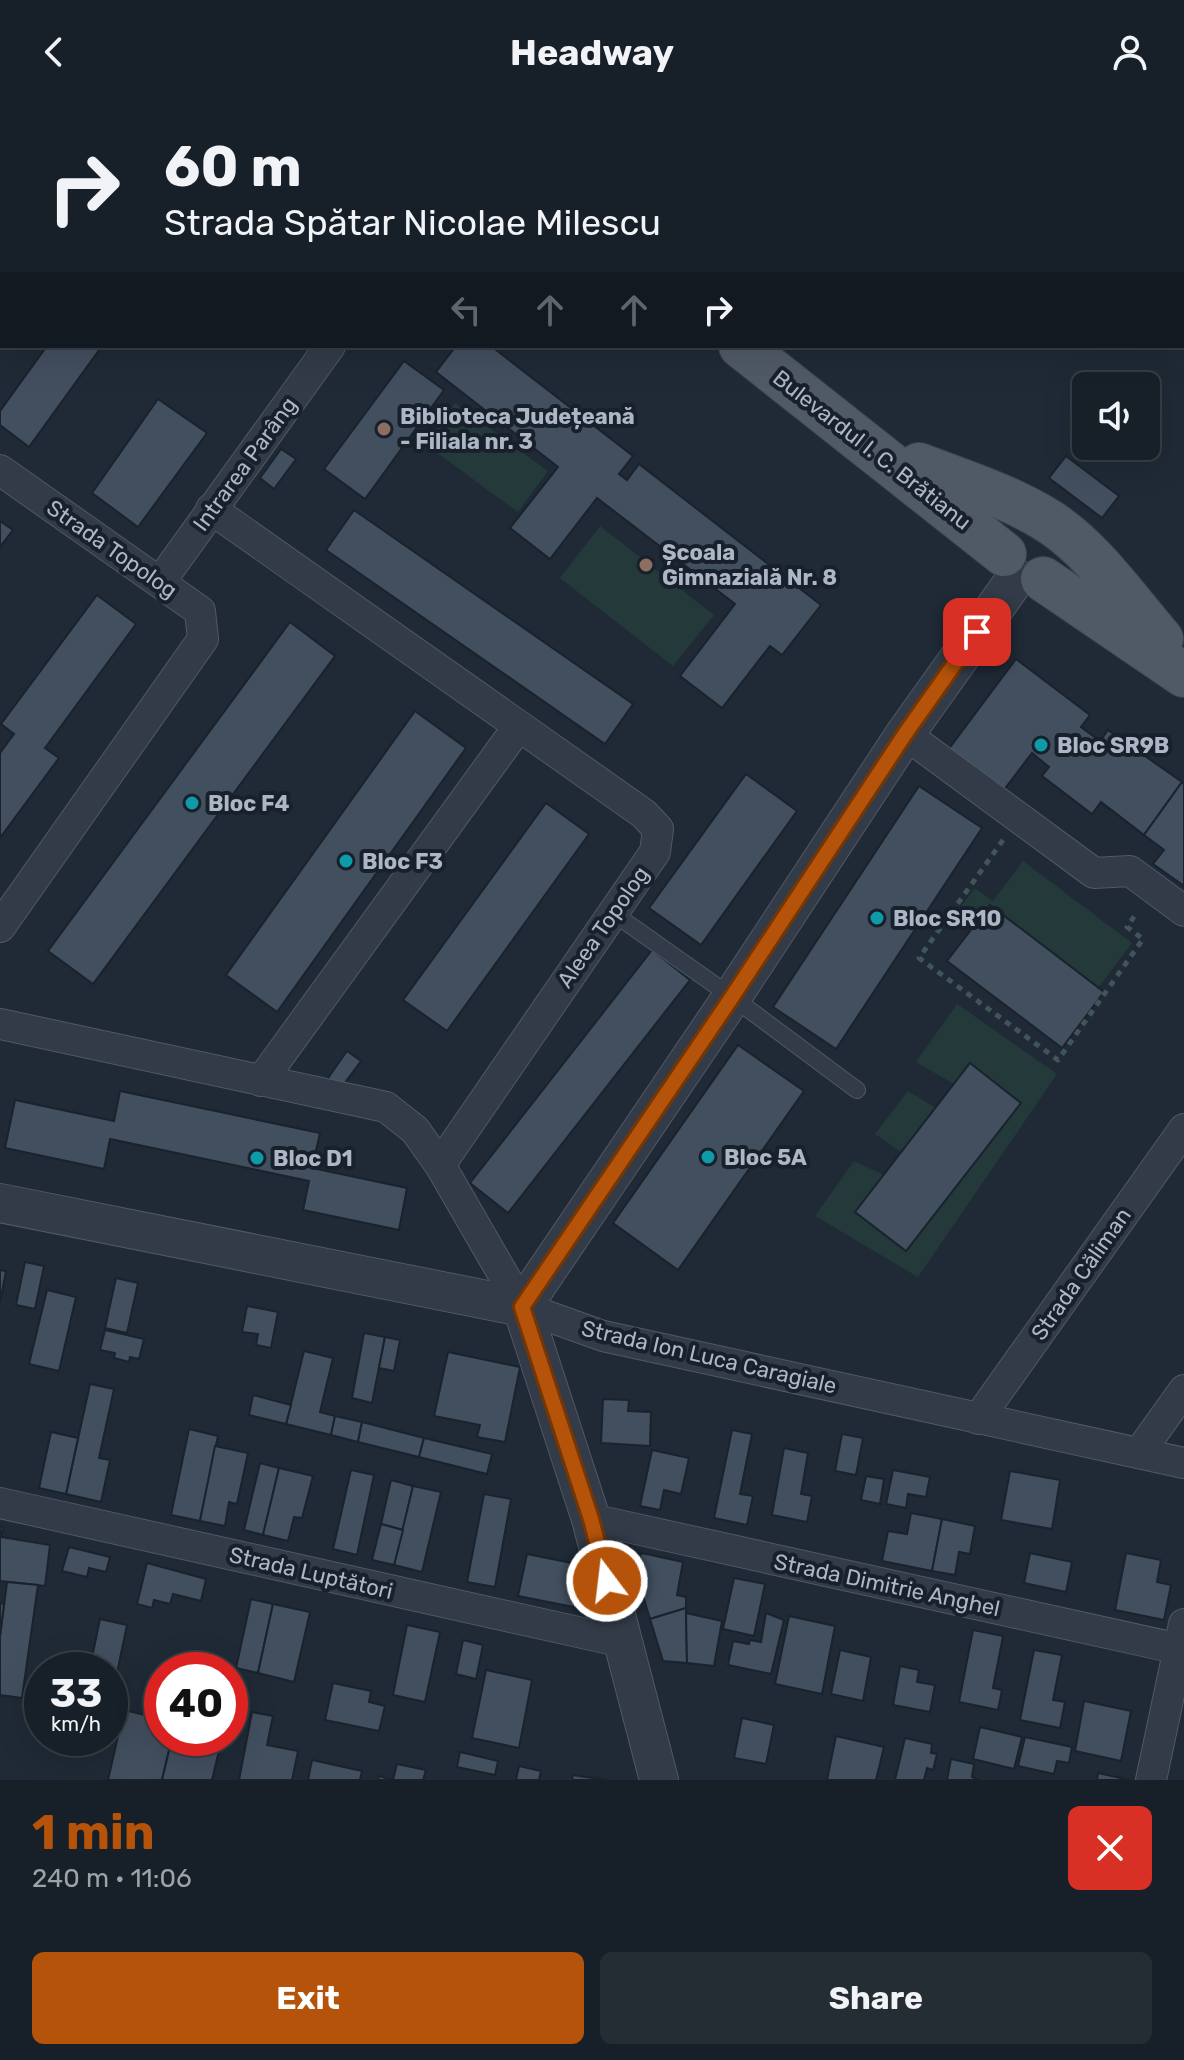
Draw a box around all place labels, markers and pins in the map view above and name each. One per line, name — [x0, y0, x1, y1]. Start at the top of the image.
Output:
place label: Biblioteca Județeană - Filiala nr. 3 — [400, 403, 635, 455]
marker: Biblioteca Județeană - Filiala nr. 3 — [375, 420, 393, 438]
place label: Școala Gimnazială Nr. 8 — [662, 539, 837, 591]
marker: Școala Gimnazială Nr. 8 — [637, 556, 655, 574]
pin — [943, 598, 1011, 666]
place label: Bloc SR9B — [1057, 732, 1169, 759]
marker: Bloc SR9B — [1032, 736, 1050, 754]
place label: Bloc F4 — [208, 790, 289, 817]
marker: Bloc F4 — [183, 794, 201, 812]
place label: Bloc F3 — [362, 848, 443, 875]
marker: Bloc F3 — [337, 852, 355, 870]
place label: Bloc SR10 — [893, 905, 1002, 932]
marker: Bloc SR10 — [868, 909, 886, 927]
place label: Bloc 5A — [724, 1144, 807, 1171]
place label: Bloc D1 — [273, 1145, 353, 1172]
marker: Bloc 5A — [699, 1148, 717, 1166]
marker: Bloc D1 — [248, 1149, 266, 1167]

